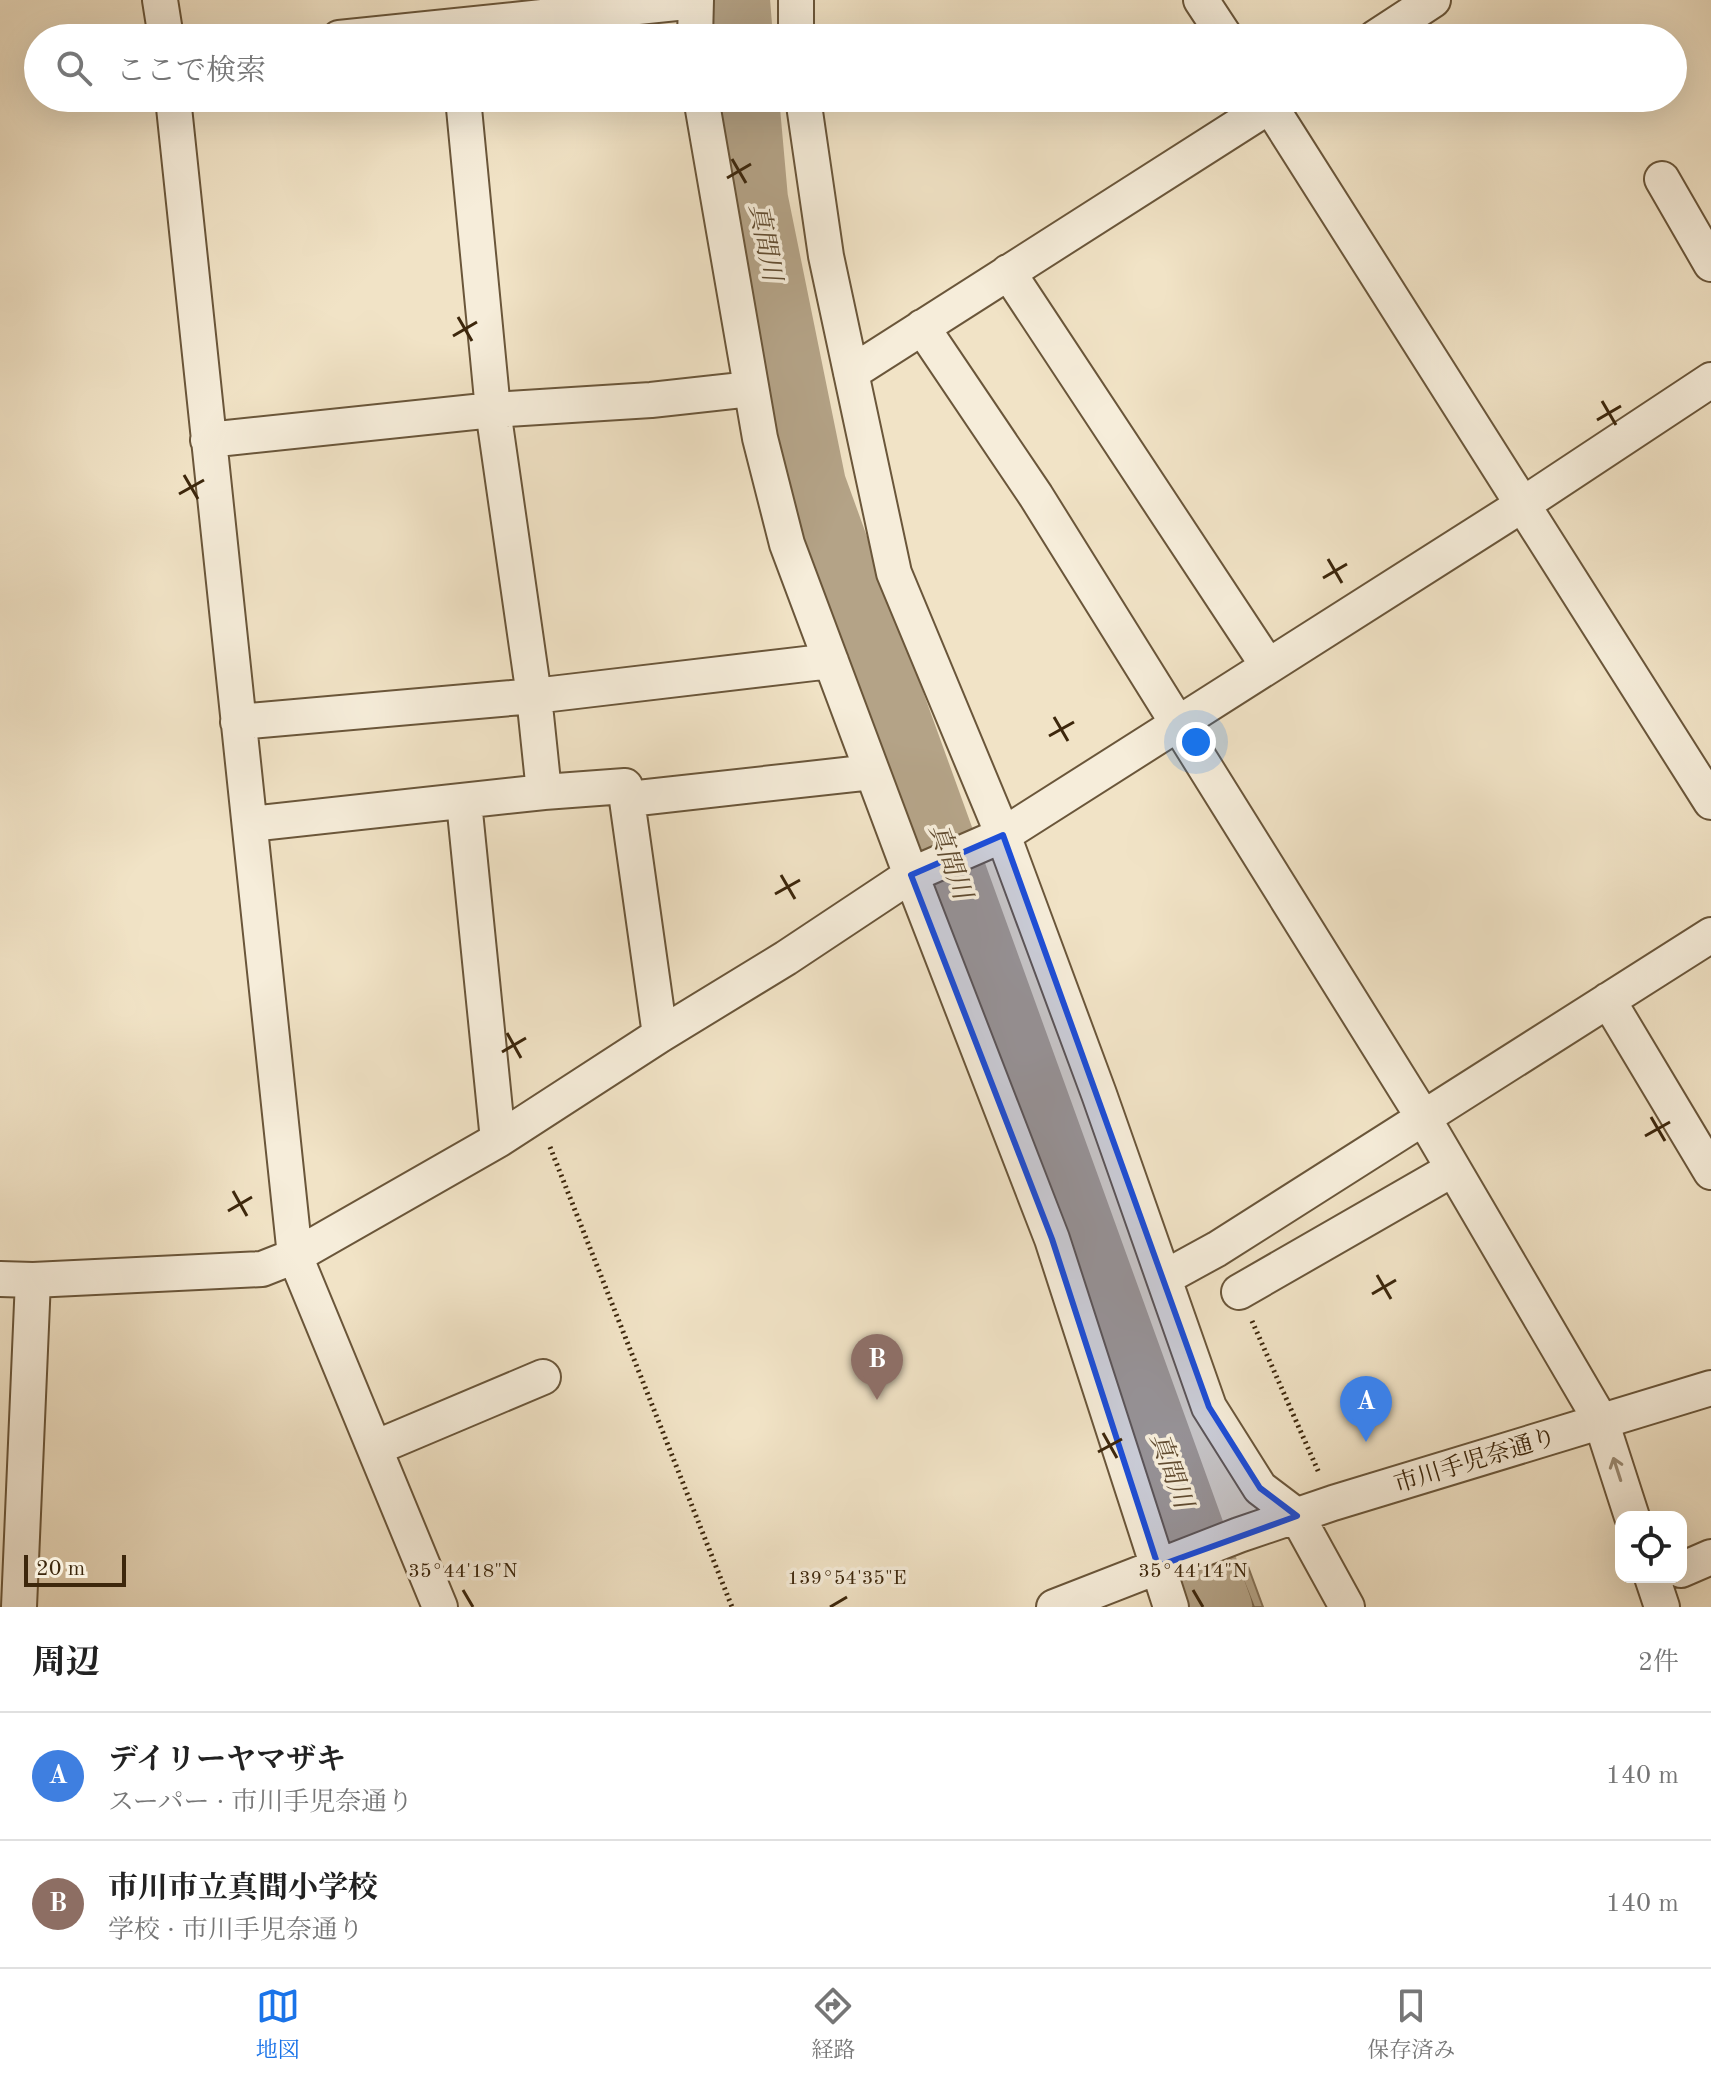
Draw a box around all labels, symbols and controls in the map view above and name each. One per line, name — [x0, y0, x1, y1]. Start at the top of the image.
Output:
search box — [24, 24, 1687, 112]
icon: search — [52, 46, 96, 90]
text: ここで検索 — [116, 57, 266, 87]
water label: 真間川 — [744, 201, 787, 286]
your location — [1176, 722, 1216, 762]
water label: 真間川 — [924, 820, 978, 906]
pin: B — [851, 1334, 903, 1400]
pin: A — [1340, 1376, 1392, 1442]
street label: 市川手児奈通り — [1391, 1423, 1559, 1498]
water label: 真間川 — [1145, 1429, 1199, 1515]
one-way arrow — [1608, 1457, 1623, 1482]
map controls — [1615, 1511, 1687, 1583]
button: locate — [1615, 1511, 1687, 1583]
scale bar — [24, 1551, 126, 1587]
text: 20 m — [36, 1558, 85, 1580]
text: 35°44'18"N — [408, 1562, 518, 1582]
text: 35°44'14"N — [1138, 1562, 1248, 1582]
text: 139°54'35"E — [787, 1569, 907, 1589]
text: 周辺 — [32, 1647, 100, 1681]
text: 2件 — [1638, 1650, 1679, 1676]
text: デイリーヤマザキ — [108, 1746, 346, 1776]
text: A — [48, 1763, 68, 1789]
text: 140 m — [1606, 1763, 1679, 1789]
text: スーパー · 市川手児奈通り — [108, 1790, 413, 1816]
text: 市川市立真間小学校 — [108, 1874, 378, 1904]
text: B — [49, 1891, 67, 1917]
text: 140 m — [1606, 1891, 1679, 1917]
text: 学校 · 市川手児奈通り — [108, 1918, 364, 1944]
tab: 地図 — [256, 1984, 300, 2065]
tab: 経路 — [811, 1984, 855, 2065]
tab: 保存済み — [1367, 1984, 1455, 2065]

